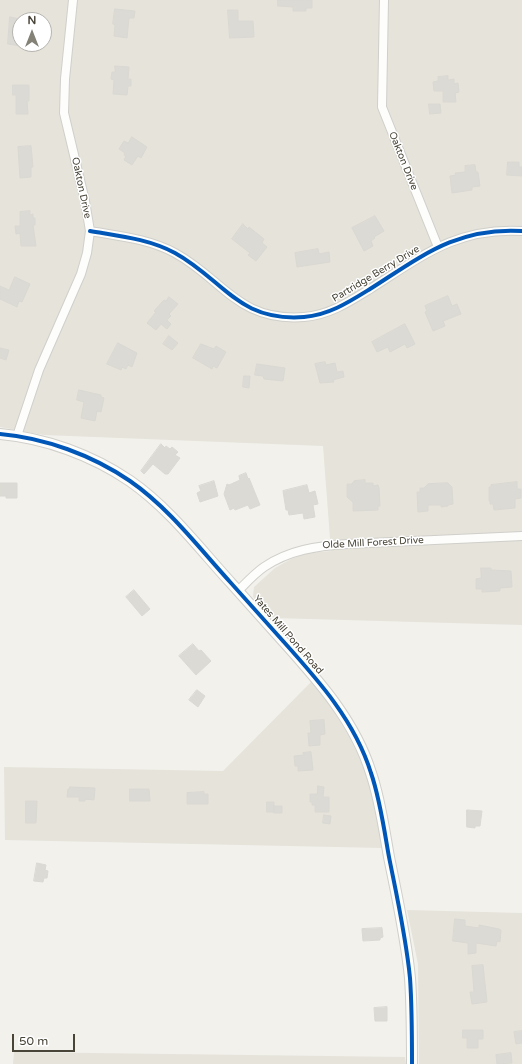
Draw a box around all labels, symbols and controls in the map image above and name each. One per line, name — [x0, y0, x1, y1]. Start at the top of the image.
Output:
north arrow — [12, 12, 52, 52]
text: N — [28, 14, 36, 27]
street label: Oakton Drive — [386, 130, 420, 192]
street label: Oakton Drive — [69, 156, 93, 220]
street label: Partridge Berry Drive — [330, 243, 422, 305]
street label: Olde Mill Forest Drive — [322, 534, 424, 552]
street label: Yates Mill Pond Road — [251, 593, 325, 677]
scale bar — [14, 1026, 77, 1052]
text: 50 m — [19, 1034, 48, 1048]

